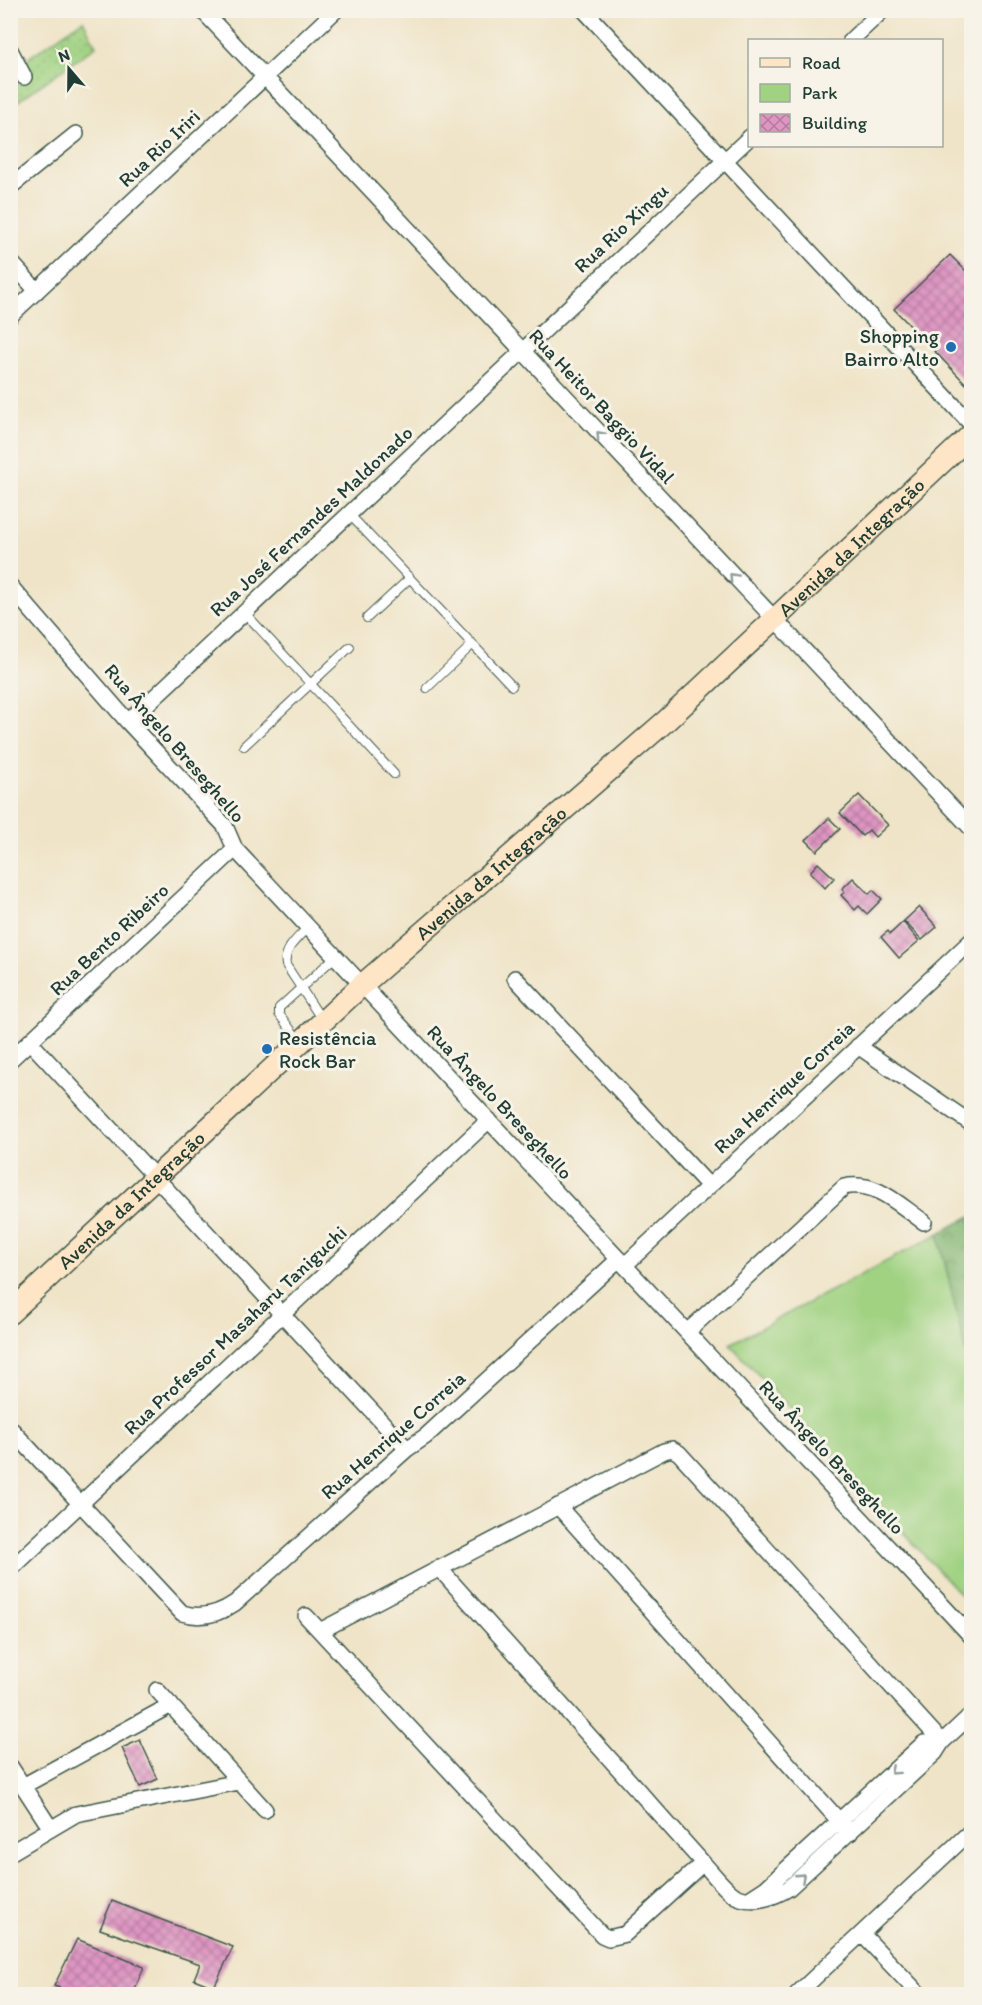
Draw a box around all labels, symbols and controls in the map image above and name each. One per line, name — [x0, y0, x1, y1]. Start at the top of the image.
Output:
north arrow — [39, 39, 99, 99]
legend — [748, 39, 943, 147]
text: N — [56, 45, 72, 66]
text: Road — [802, 52, 841, 74]
text: Park — [802, 82, 837, 104]
street label: Rua Rio Iriri — [113, 104, 205, 192]
text: Building — [802, 112, 868, 134]
street label: Rua Rio Xingu — [569, 178, 673, 278]
street label: Rua Heitor Baggio Vidal — [524, 324, 680, 489]
place label: Shopping Bairro Alto — [844, 324, 940, 371]
marker: Shopping Bairro Alto — [944, 340, 958, 354]
street label: Rua José Fernandes Maldonado — [204, 420, 418, 622]
one-way arrow — [597, 431, 608, 442]
street label: Avenida da Integração — [773, 473, 930, 622]
one-way arrow — [730, 574, 741, 585]
street label: Rua Ângelo Breseghello — [99, 659, 251, 827]
street label: Avenida da Integração — [411, 801, 571, 945]
street label: Rua Bento Ribeiro — [44, 878, 174, 1000]
street label: Rua Henrique Correia — [709, 1015, 860, 1158]
street label: Rua Ângelo Breseghello — [422, 1020, 578, 1184]
place label: Resistência Rock Bar — [279, 1026, 377, 1073]
marker: Resistência Rock Bar — [260, 1042, 274, 1056]
street label: Avenida da Integração — [53, 1125, 210, 1274]
street label: Rua Professor Masaharu Taniguchi — [119, 1220, 351, 1440]
street label: Rua Henrique Correia — [316, 1365, 471, 1504]
street label: Rua Ângelo Breseghello — [754, 1375, 910, 1539]
one-way arrow — [890, 1764, 901, 1775]
one-way arrow — [794, 1874, 805, 1885]

